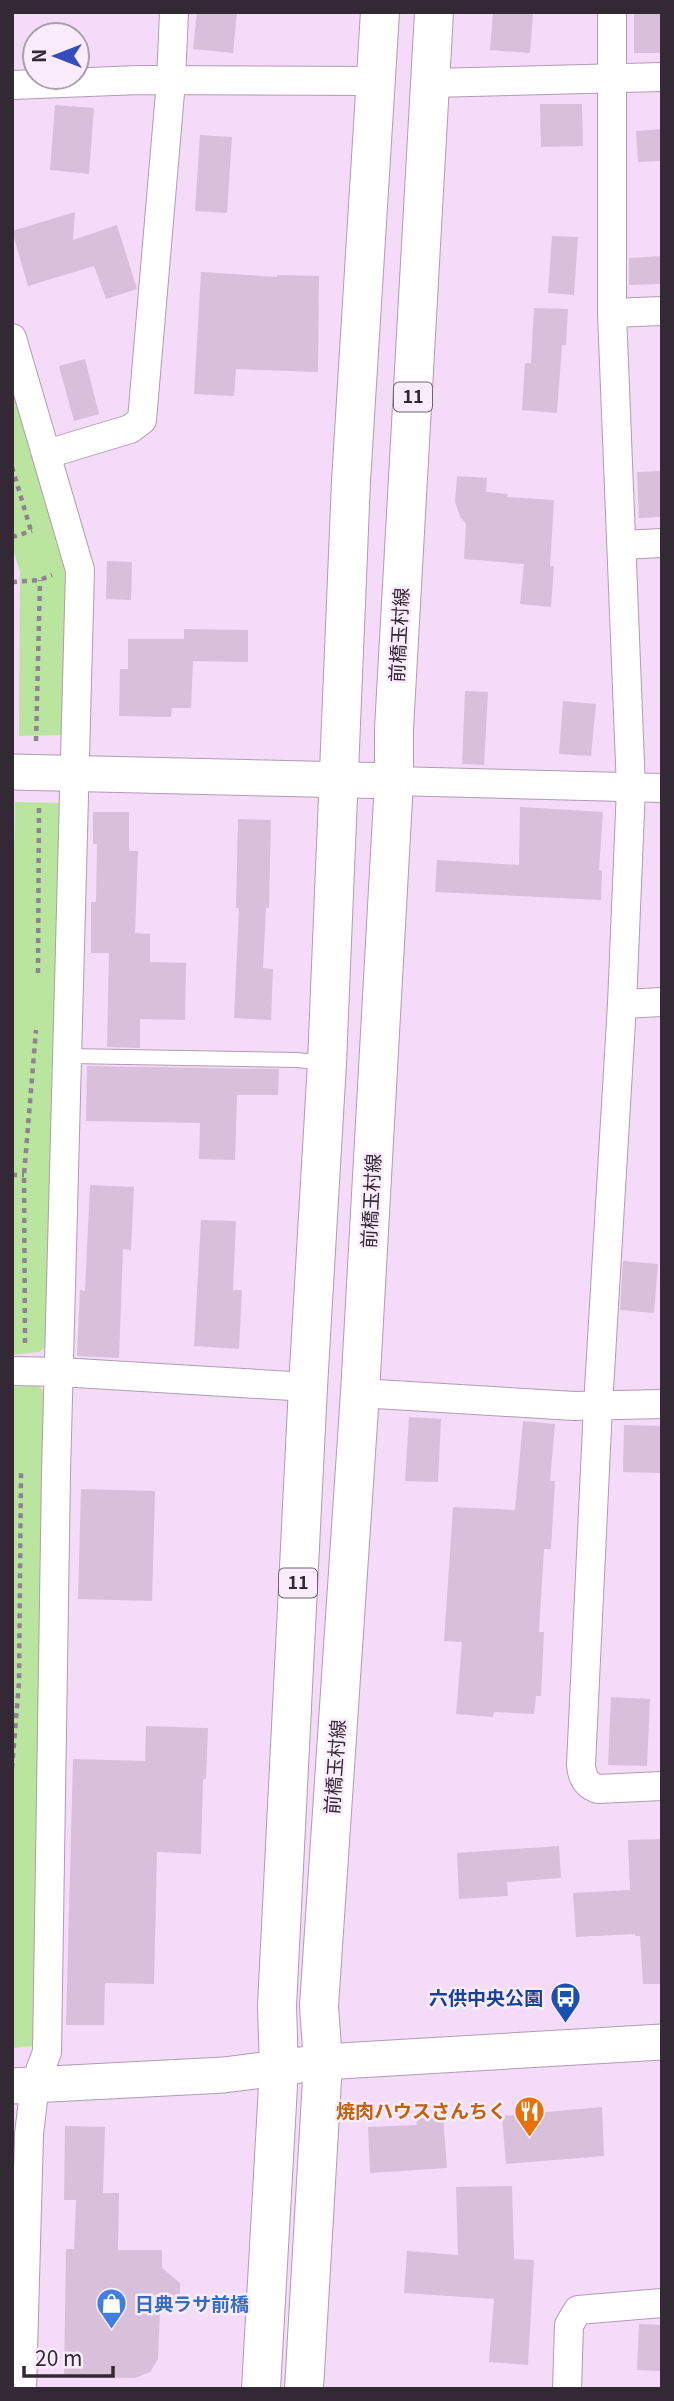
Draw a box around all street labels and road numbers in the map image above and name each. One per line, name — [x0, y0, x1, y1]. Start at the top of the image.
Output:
road number: 11 — [394, 382, 432, 412]
street label: 前橋玉村線 — [382, 587, 413, 683]
street label: 前橋玉村線 — [354, 1153, 385, 1249]
road number: 11 — [279, 1568, 317, 1598]
street label: 前橋玉村線 — [317, 1719, 350, 1815]

